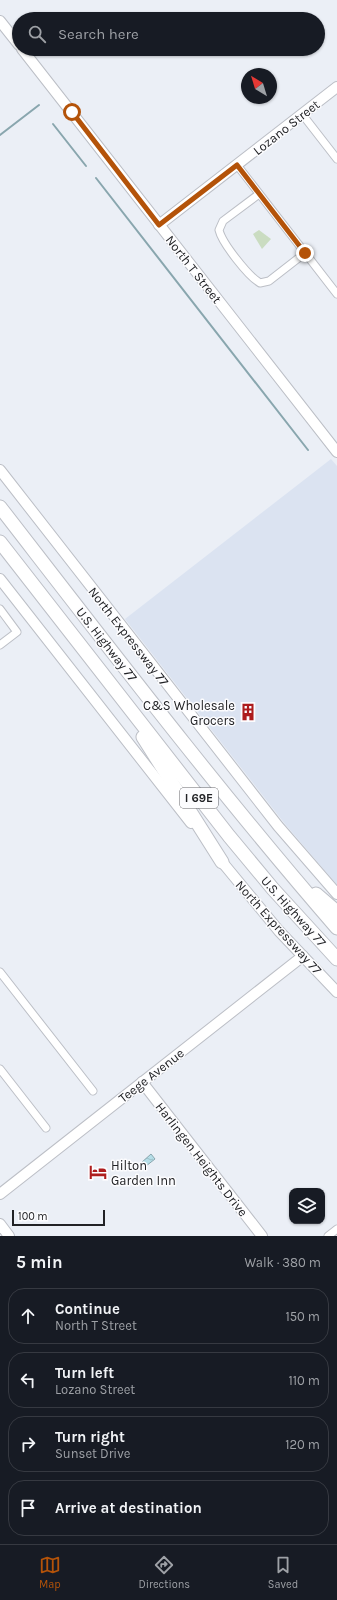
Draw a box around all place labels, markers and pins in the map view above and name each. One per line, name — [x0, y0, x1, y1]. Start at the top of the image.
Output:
place label: C&S Wholesale Grocers — [143, 698, 235, 728]
building icon: C&S Wholesale Grocers — [238, 702, 258, 722]
place label: Hilton Garden Inn — [111, 1158, 176, 1188]
hotel icon: Hilton Garden Inn — [88, 1162, 108, 1182]

